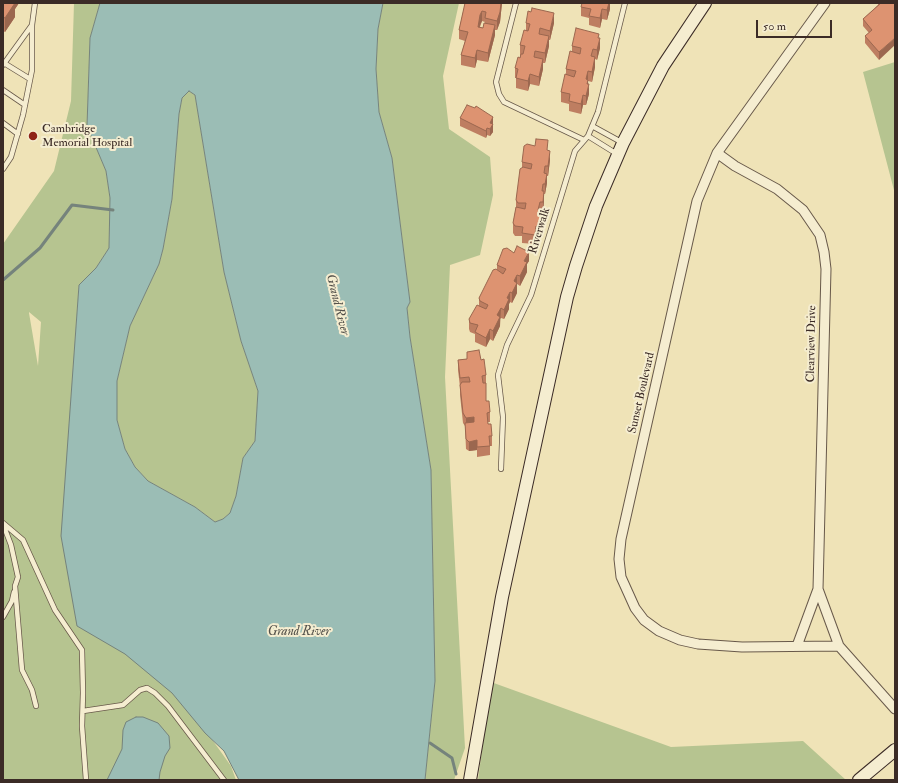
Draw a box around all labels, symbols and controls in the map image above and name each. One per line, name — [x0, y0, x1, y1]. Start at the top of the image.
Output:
scale bar — [758, 12, 834, 38]
text: 50 m — [763, 19, 786, 34]
place label: Cambridge Memorial Hospital — [42, 122, 132, 150]
marker: Cambridge Memorial Hospital — [27, 130, 39, 142]
street label: Riverwalk — [526, 206, 554, 256]
water label: Grand River — [322, 273, 352, 337]
street label: Clearview Drive — [804, 305, 820, 383]
street label: Sunset Boulevard — [626, 351, 658, 435]
water label: Grand River — [268, 624, 330, 640]

